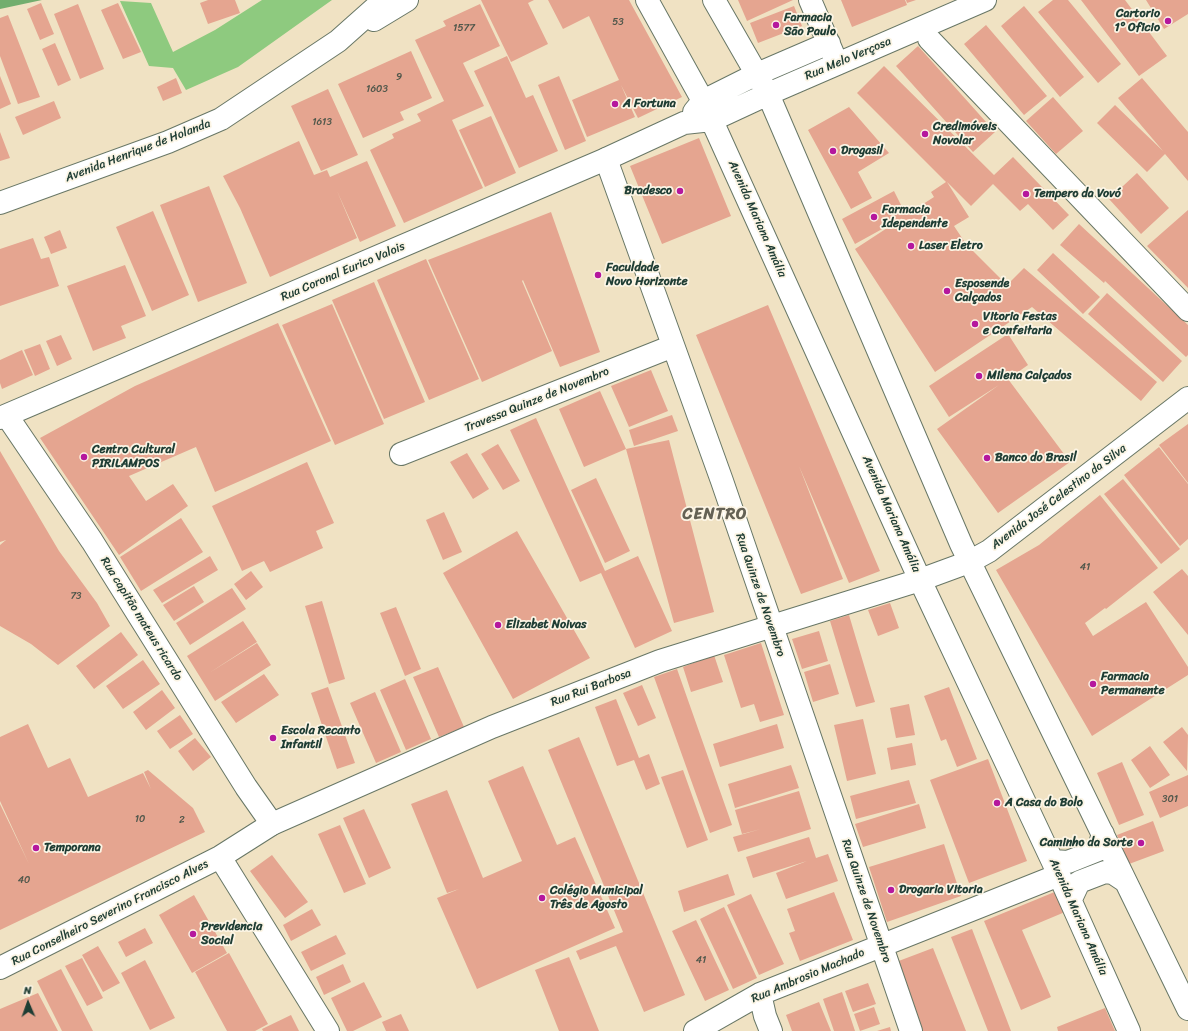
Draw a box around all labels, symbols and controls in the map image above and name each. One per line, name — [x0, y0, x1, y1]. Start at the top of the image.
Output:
place label: Cartorio 1° Oficio — [1115, 7, 1160, 35]
place label: Farmacia São Paulo — [784, 11, 836, 39]
house number: 53 — [612, 16, 624, 28]
marker: Cartorio 1° Oficio — [1163, 16, 1173, 26]
marker: Farmacia São Paulo — [771, 20, 781, 30]
house number: 1577 — [453, 22, 475, 34]
street label: Rua Melo Verçosa — [803, 34, 893, 84]
house number: 9 — [396, 71, 402, 83]
house number: 1603 — [366, 83, 388, 95]
place label: A Fortuna — [623, 97, 676, 111]
marker: A Fortuna — [610, 99, 620, 109]
house number: 1613 — [312, 116, 332, 128]
street label: Avenida Henrique de Holanda — [63, 117, 213, 185]
place label: Credimóveis Novolar — [933, 120, 997, 148]
marker: Credimóveis Novolar — [920, 129, 930, 139]
place label: Drogasil — [841, 144, 883, 158]
marker: Drogasil — [828, 146, 838, 156]
street label: Avenida Mariana Amália — [725, 158, 789, 280]
place label: Bradesco — [624, 184, 672, 198]
marker: Bradesco — [675, 186, 685, 196]
place label: Tempero da Vovó — [1034, 187, 1121, 201]
marker: Tempero da Vovó — [1021, 189, 1031, 199]
place label: Farmacia Idependente — [882, 203, 948, 231]
marker: Farmacia Idependente — [869, 212, 879, 222]
street label: Rua Coronal Eurico Valois — [279, 239, 407, 305]
place label: Laser Eletro — [919, 239, 983, 253]
marker: Laser Eletro — [906, 241, 916, 251]
place label: Faculdade Novo Horizonte — [606, 261, 688, 289]
marker: Faculdade Novo Horizonte — [593, 270, 603, 280]
place label: Esposende Calçados — [955, 277, 1009, 305]
marker: Esposende Calçados — [942, 286, 952, 296]
place label: Vitoria Festas e Confeitaria — [983, 310, 1057, 338]
marker: Vitoria Festas e Confeitaria — [970, 319, 980, 329]
street label: Travessa Quinze de Novembro — [463, 364, 611, 436]
place label: Milena Calçados — [987, 369, 1071, 383]
marker: Milena Calçados — [974, 371, 984, 381]
street label: Avenida José Celestino da Silva — [989, 441, 1129, 553]
place label: Centro Cultural PIRILAMPOS — [92, 443, 175, 471]
place label: Banco do Brasil — [995, 451, 1077, 465]
marker: Centro Cultural PIRILAMPOS — [79, 452, 89, 462]
street label: Avenida Mariana Amália — [859, 453, 923, 575]
marker: Banco do Brasil — [982, 453, 992, 463]
district label: CENTRO — [683, 505, 747, 525]
street label: Rua Quinze de Novembro — [732, 531, 788, 659]
street label: Rua capitão mateus ricardo — [97, 555, 185, 683]
house number: 41 — [1080, 561, 1090, 573]
house number: 73 — [70, 590, 82, 602]
place label: Elizabet Noivas — [506, 618, 587, 632]
marker: Elizabet Noivas — [493, 620, 503, 630]
street label: Rua Rui Barbosa — [549, 666, 633, 710]
place label: Farmacia Permanente — [1101, 670, 1165, 698]
marker: Farmacia Permanente — [1088, 679, 1098, 689]
place label: Escola Recanto Infantil — [281, 724, 361, 752]
marker: Escola Recanto Infantil — [268, 733, 278, 743]
house number: 301 — [1162, 793, 1178, 805]
place label: A Casa do Bolo — [1005, 796, 1083, 810]
marker: A Casa do Bolo — [992, 798, 1002, 808]
house number: 10 — [135, 813, 145, 825]
house number: 2 — [179, 814, 185, 826]
place label: Caminho da Sorte — [1040, 836, 1133, 850]
street label: Rua Quinze de Novembro — [838, 837, 894, 965]
marker: Caminho da Sorte — [1136, 838, 1146, 848]
place label: Temporana — [44, 841, 101, 855]
marker: Temporana — [31, 843, 41, 853]
street label: Avenida Mariana Amália — [1046, 856, 1110, 978]
street label: Rua Conselheiro Severino Francisco Alves — [9, 857, 211, 969]
house number: 40 — [18, 874, 30, 886]
place label: Drogaria Vitoria — [899, 883, 983, 897]
place label: Colégio Municipal Três de Agosto — [550, 884, 643, 912]
marker: Drogaria Vitoria — [886, 885, 896, 895]
marker: Colégio Municipal Três de Agosto — [537, 893, 547, 903]
place label: Previdencia Social — [201, 920, 262, 948]
marker: Previdencia Social — [188, 929, 198, 939]
street label: Rua Ambrosio Machado — [749, 946, 867, 1006]
house number: 41 — [696, 954, 706, 966]
text: N — [23, 981, 32, 1000]
north arrow — [8, 983, 48, 1023]

